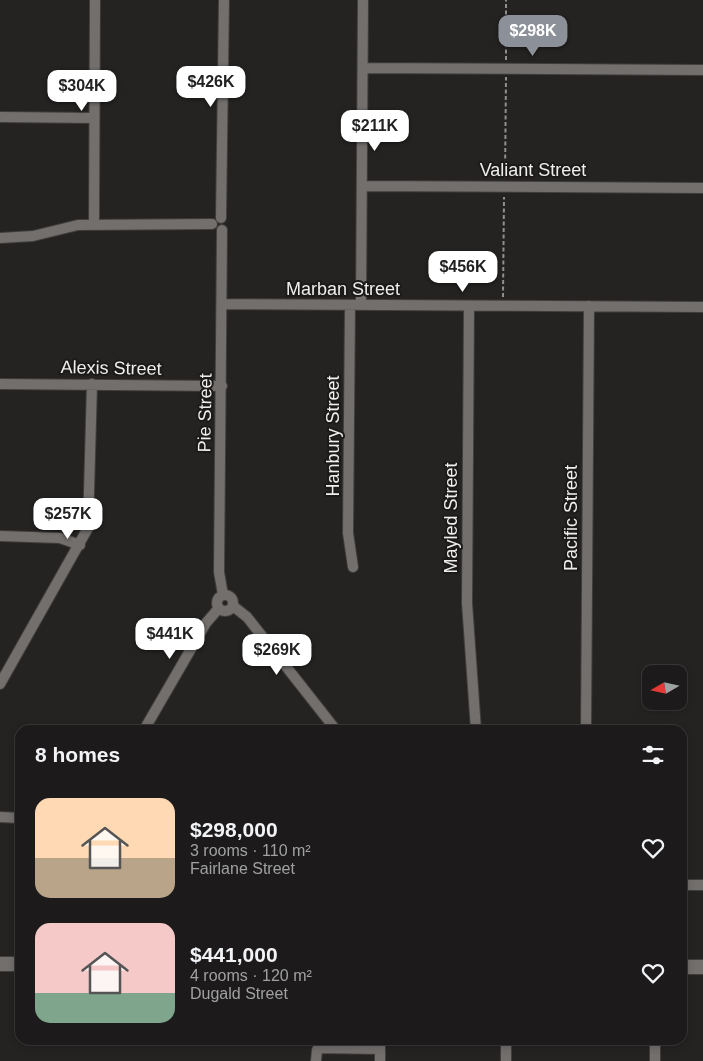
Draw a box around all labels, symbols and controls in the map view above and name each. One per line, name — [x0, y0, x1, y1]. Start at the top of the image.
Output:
pin: $298K — [498, 15, 568, 57]
text: $298K — [509, 22, 557, 39]
pin: $426K — [176, 66, 246, 108]
pin: $304K — [47, 70, 117, 112]
text: $426K — [187, 73, 235, 90]
text: $304K — [58, 77, 106, 94]
pin: $211K — [340, 110, 410, 152]
text: $211K — [352, 117, 398, 134]
street label: Valiant Street — [480, 160, 586, 180]
pin: $456K — [428, 250, 498, 293]
text: $456K — [439, 258, 487, 275]
street label: Marban Street — [286, 279, 400, 299]
street label: Alexis Street — [60, 357, 162, 379]
street label: Pie Street — [194, 373, 216, 453]
street label: Hanbury Street — [323, 375, 343, 497]
street label: Mayled Street — [441, 462, 461, 574]
street label: Pacific Street — [561, 465, 581, 571]
pin: $257K — [33, 498, 103, 540]
text: $257K — [44, 505, 92, 522]
pin: $441K — [135, 618, 205, 660]
text: $441K — [146, 625, 194, 642]
pin: $269K — [242, 634, 312, 676]
text: $269K — [253, 641, 301, 658]
north arrow — [642, 665, 688, 710]
map controls — [642, 665, 687, 710]
icon: filters — [639, 741, 667, 769]
text: 8 homes — [35, 743, 120, 766]
icon: home — [75, 818, 135, 878]
text: $298,000 — [190, 818, 278, 841]
icon: heart — [639, 834, 667, 862]
text: 3 rooms · 110 m² — [190, 842, 311, 859]
text: Fairlane Street — [190, 860, 295, 877]
icon: home — [75, 943, 135, 1003]
text: $441,000 — [190, 943, 278, 966]
icon: heart — [639, 959, 667, 987]
text: 4 rooms · 120 m² — [190, 967, 312, 984]
text: Dugald Street — [190, 985, 288, 1002]

